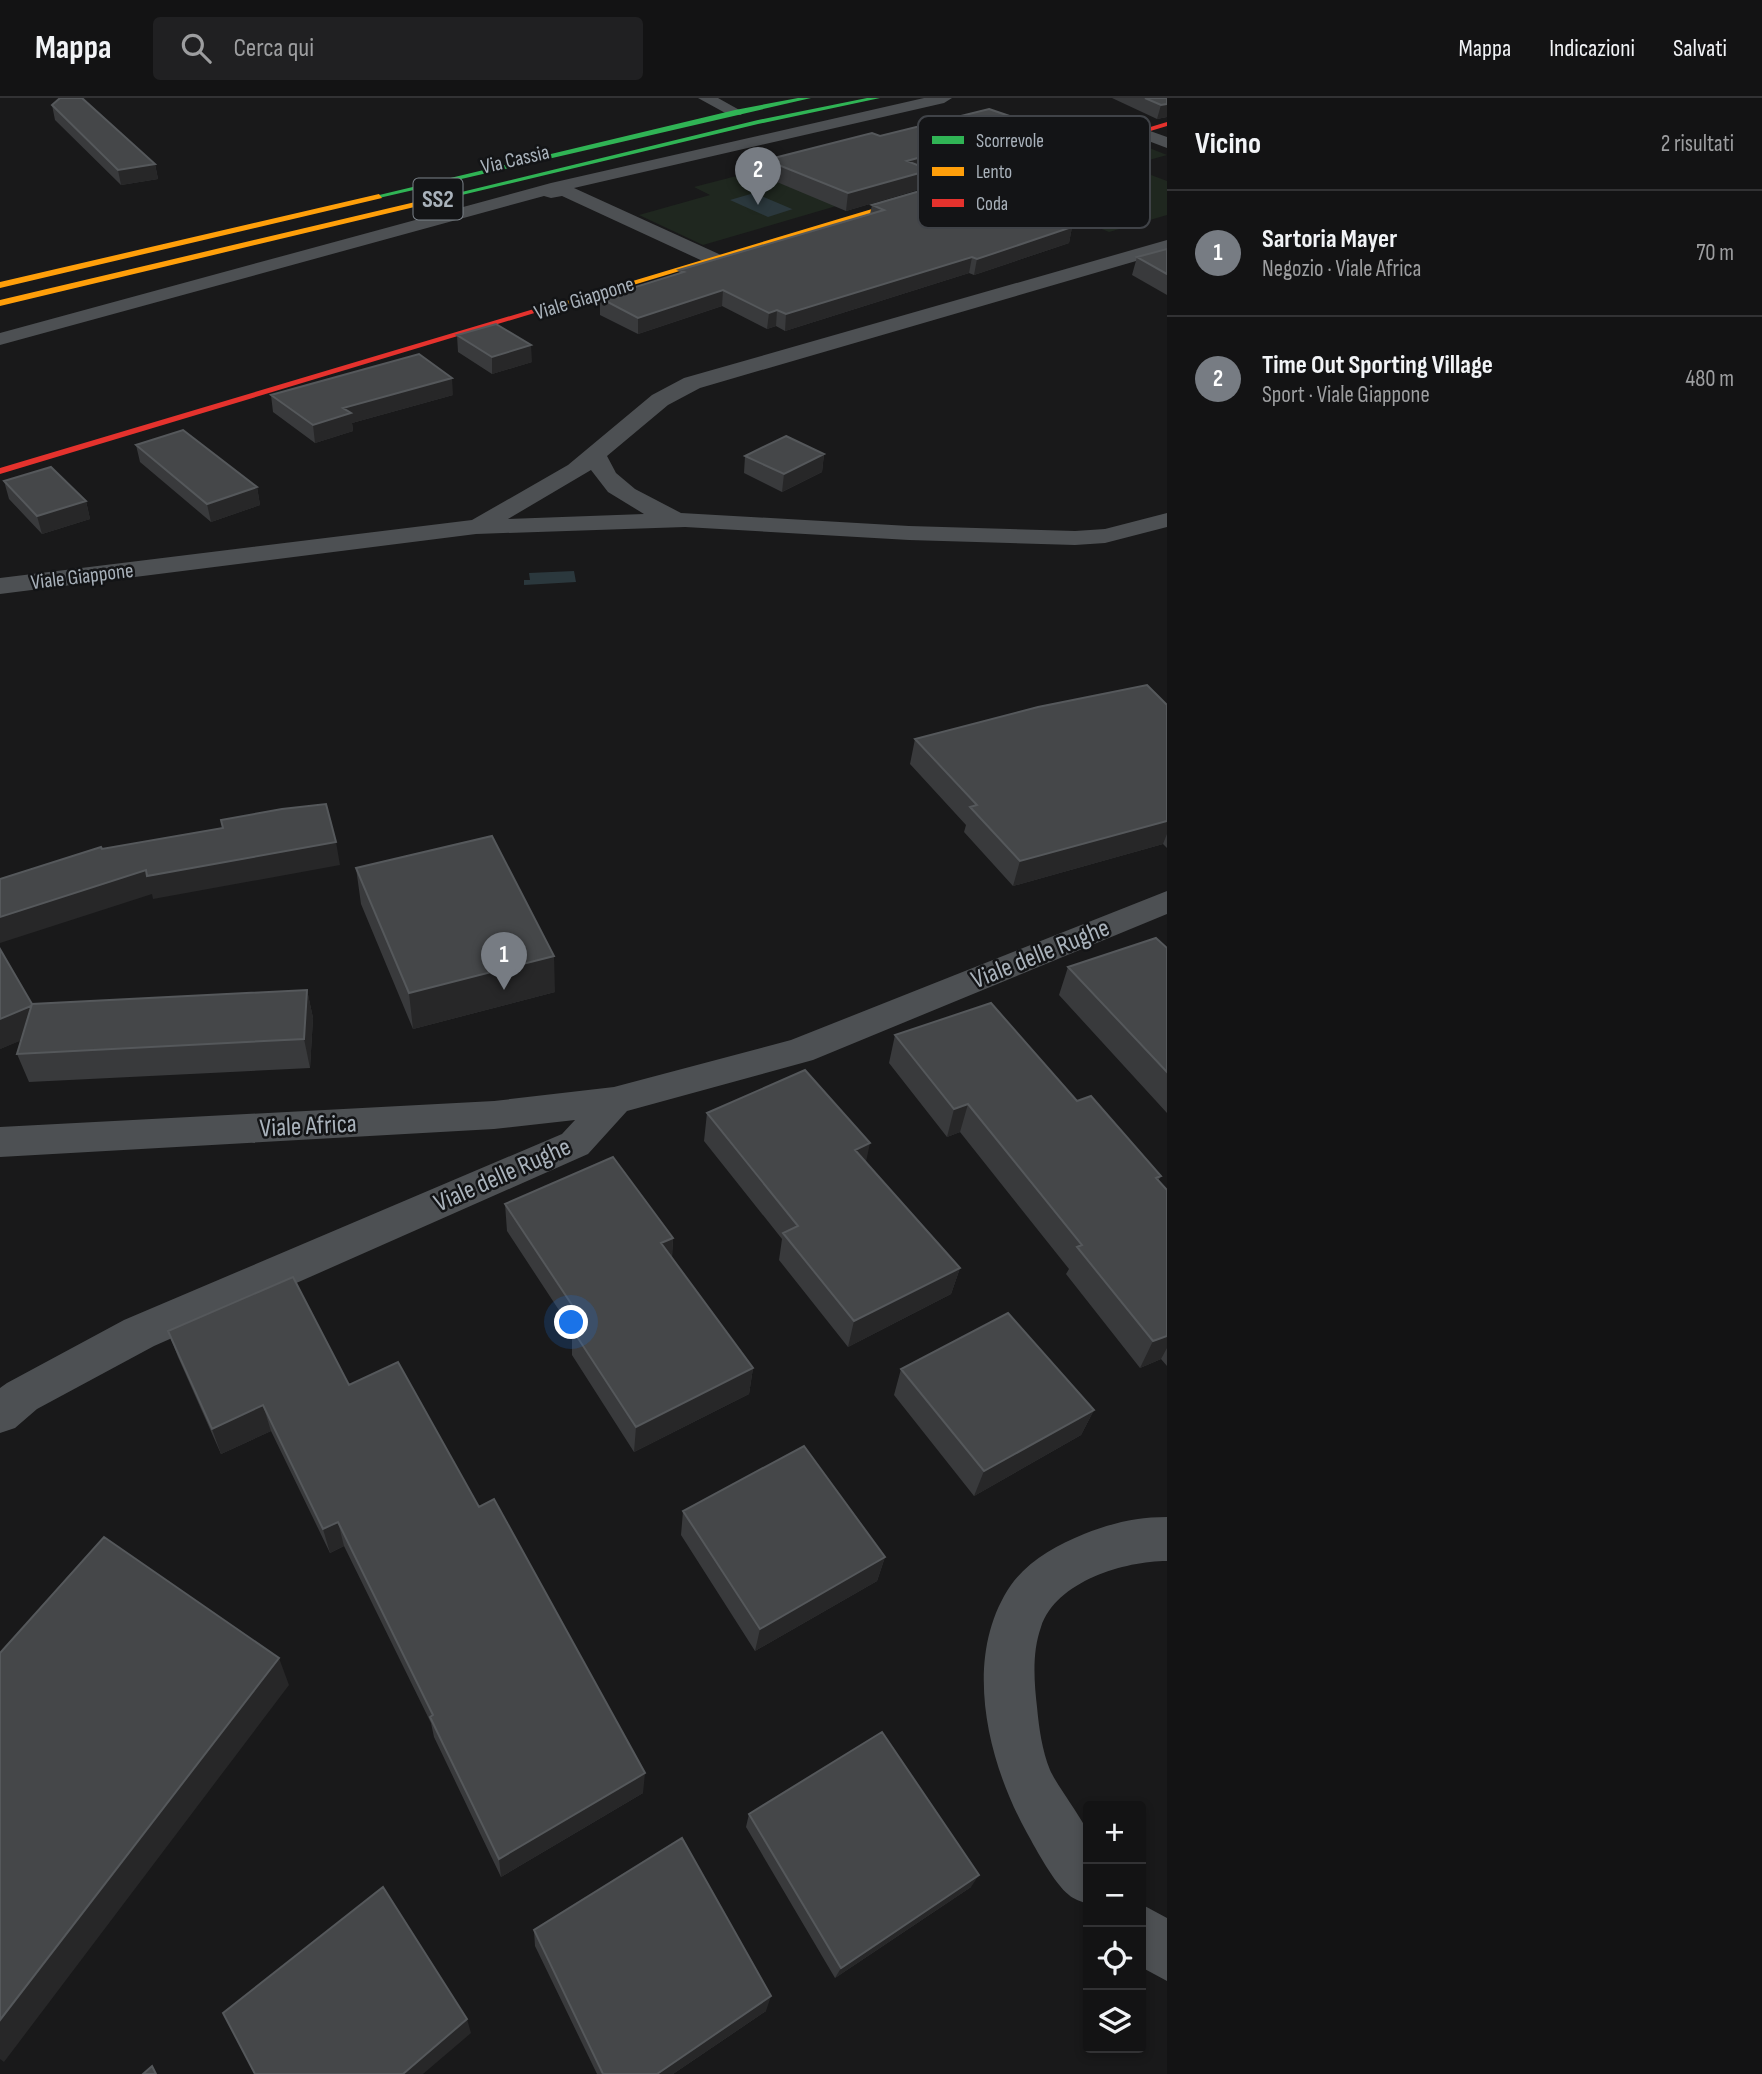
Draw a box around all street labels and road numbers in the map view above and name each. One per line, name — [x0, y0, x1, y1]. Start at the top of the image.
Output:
street label: Via Cassia — [478, 139, 552, 179]
road number: SS2 — [414, 178, 462, 220]
street label: Viale Giappone — [531, 271, 637, 326]
street label: Viale Giappone — [29, 558, 135, 595]
street label: Viale delle Rughe — [967, 913, 1114, 996]
street label: Viale Africa — [259, 1108, 357, 1145]
street label: Viale delle Rughe — [429, 1131, 576, 1219]

